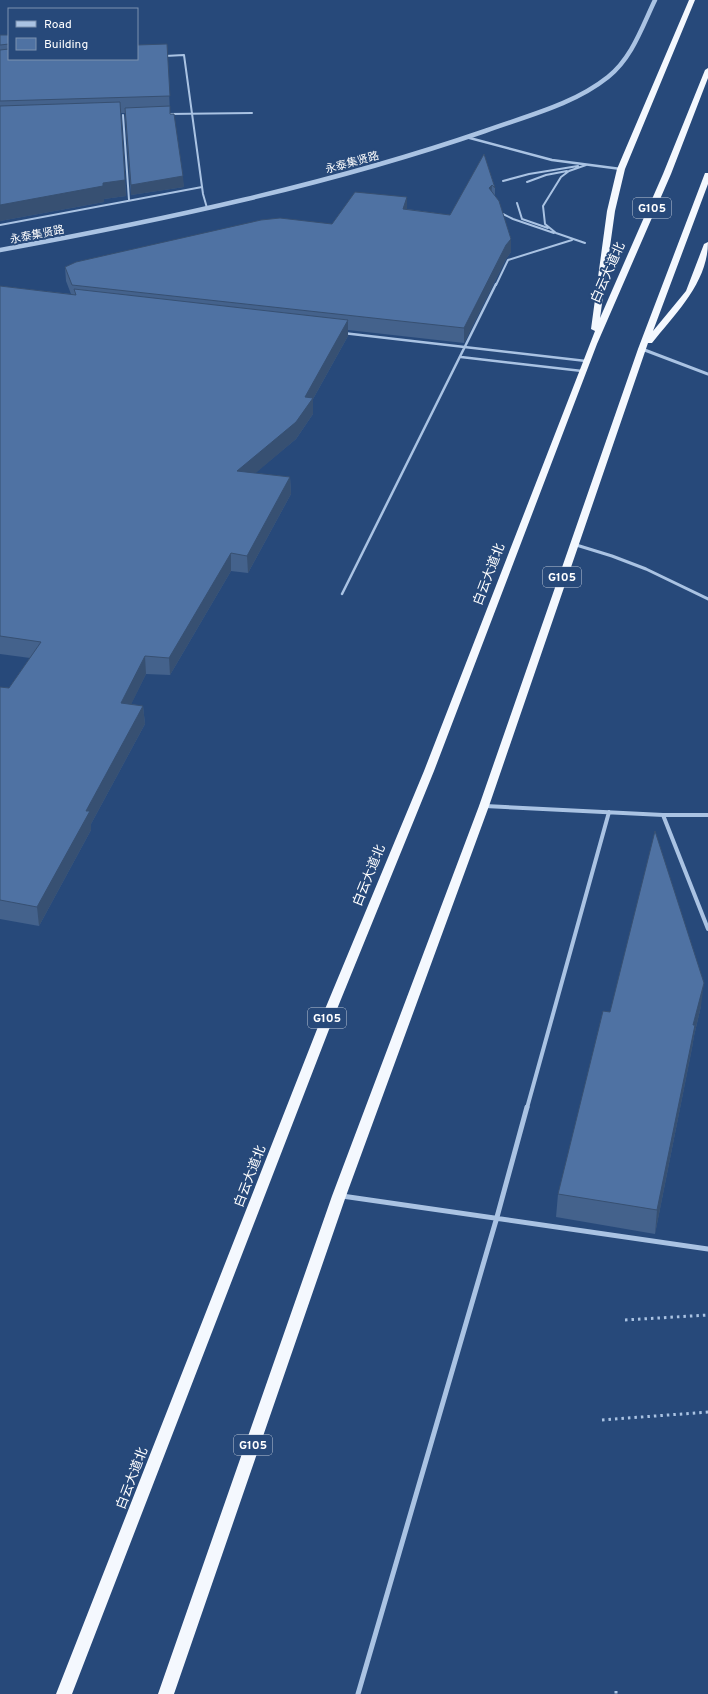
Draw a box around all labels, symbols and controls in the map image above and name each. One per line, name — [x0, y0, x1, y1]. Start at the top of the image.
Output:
legend — [8, 8, 138, 60]
text: Road — [44, 17, 72, 33]
text: Building — [44, 37, 88, 53]
street label: 永泰集贤路 — [324, 149, 381, 177]
road number: G105 — [633, 198, 671, 218]
street label: 永泰集贤路 — [9, 223, 66, 247]
street label: 白云大道北 — [587, 239, 629, 306]
street label: 白云大道北 — [470, 541, 509, 608]
road number: G105 — [543, 567, 581, 587]
street label: 白云大道北 — [349, 842, 389, 909]
road number: G105 — [308, 1008, 346, 1028]
street label: 白云大道北 — [231, 1143, 270, 1210]
road number: G105 — [234, 1435, 272, 1455]
street label: 白云大道北 — [113, 1445, 152, 1512]

